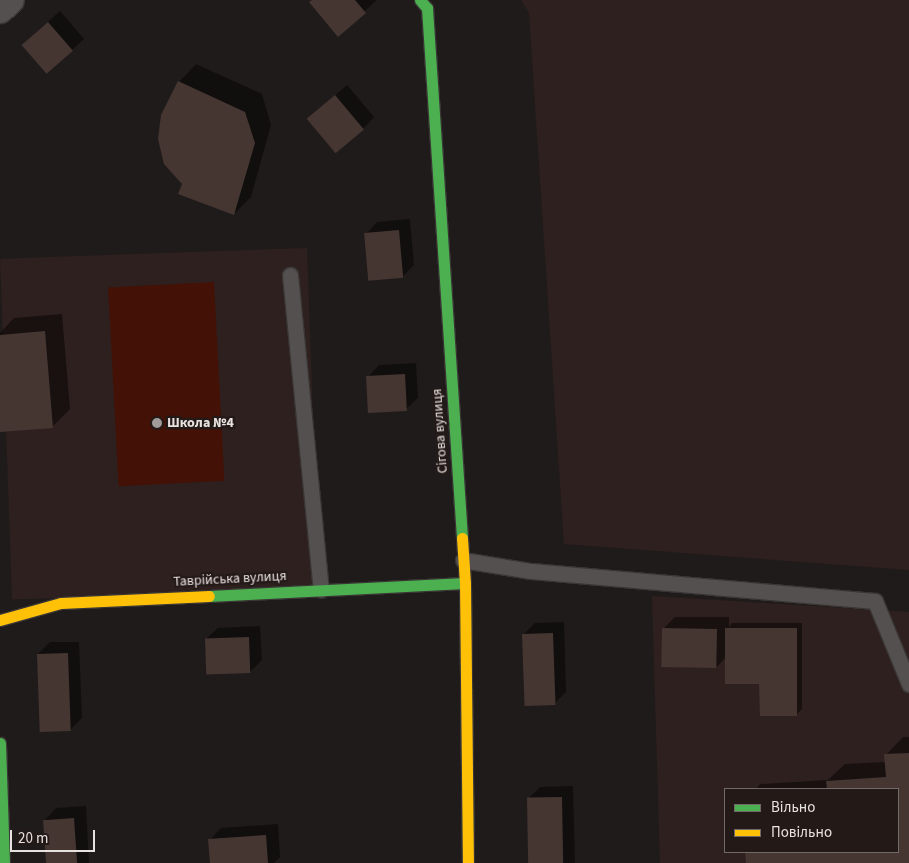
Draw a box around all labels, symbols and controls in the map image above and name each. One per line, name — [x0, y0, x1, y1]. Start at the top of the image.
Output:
street label: Сігова вулиця — [429, 388, 451, 474]
place label: Школа №4 — [167, 415, 234, 431]
marker: Школа №4 — [151, 417, 163, 429]
street label: Таврійська вулиця — [173, 568, 287, 590]
legend — [724, 788, 899, 853]
text: Вільно — [771, 797, 815, 818]
scale bar — [12, 820, 98, 852]
text: Повільно — [771, 822, 832, 843]
text: 20 m — [18, 828, 48, 849]

